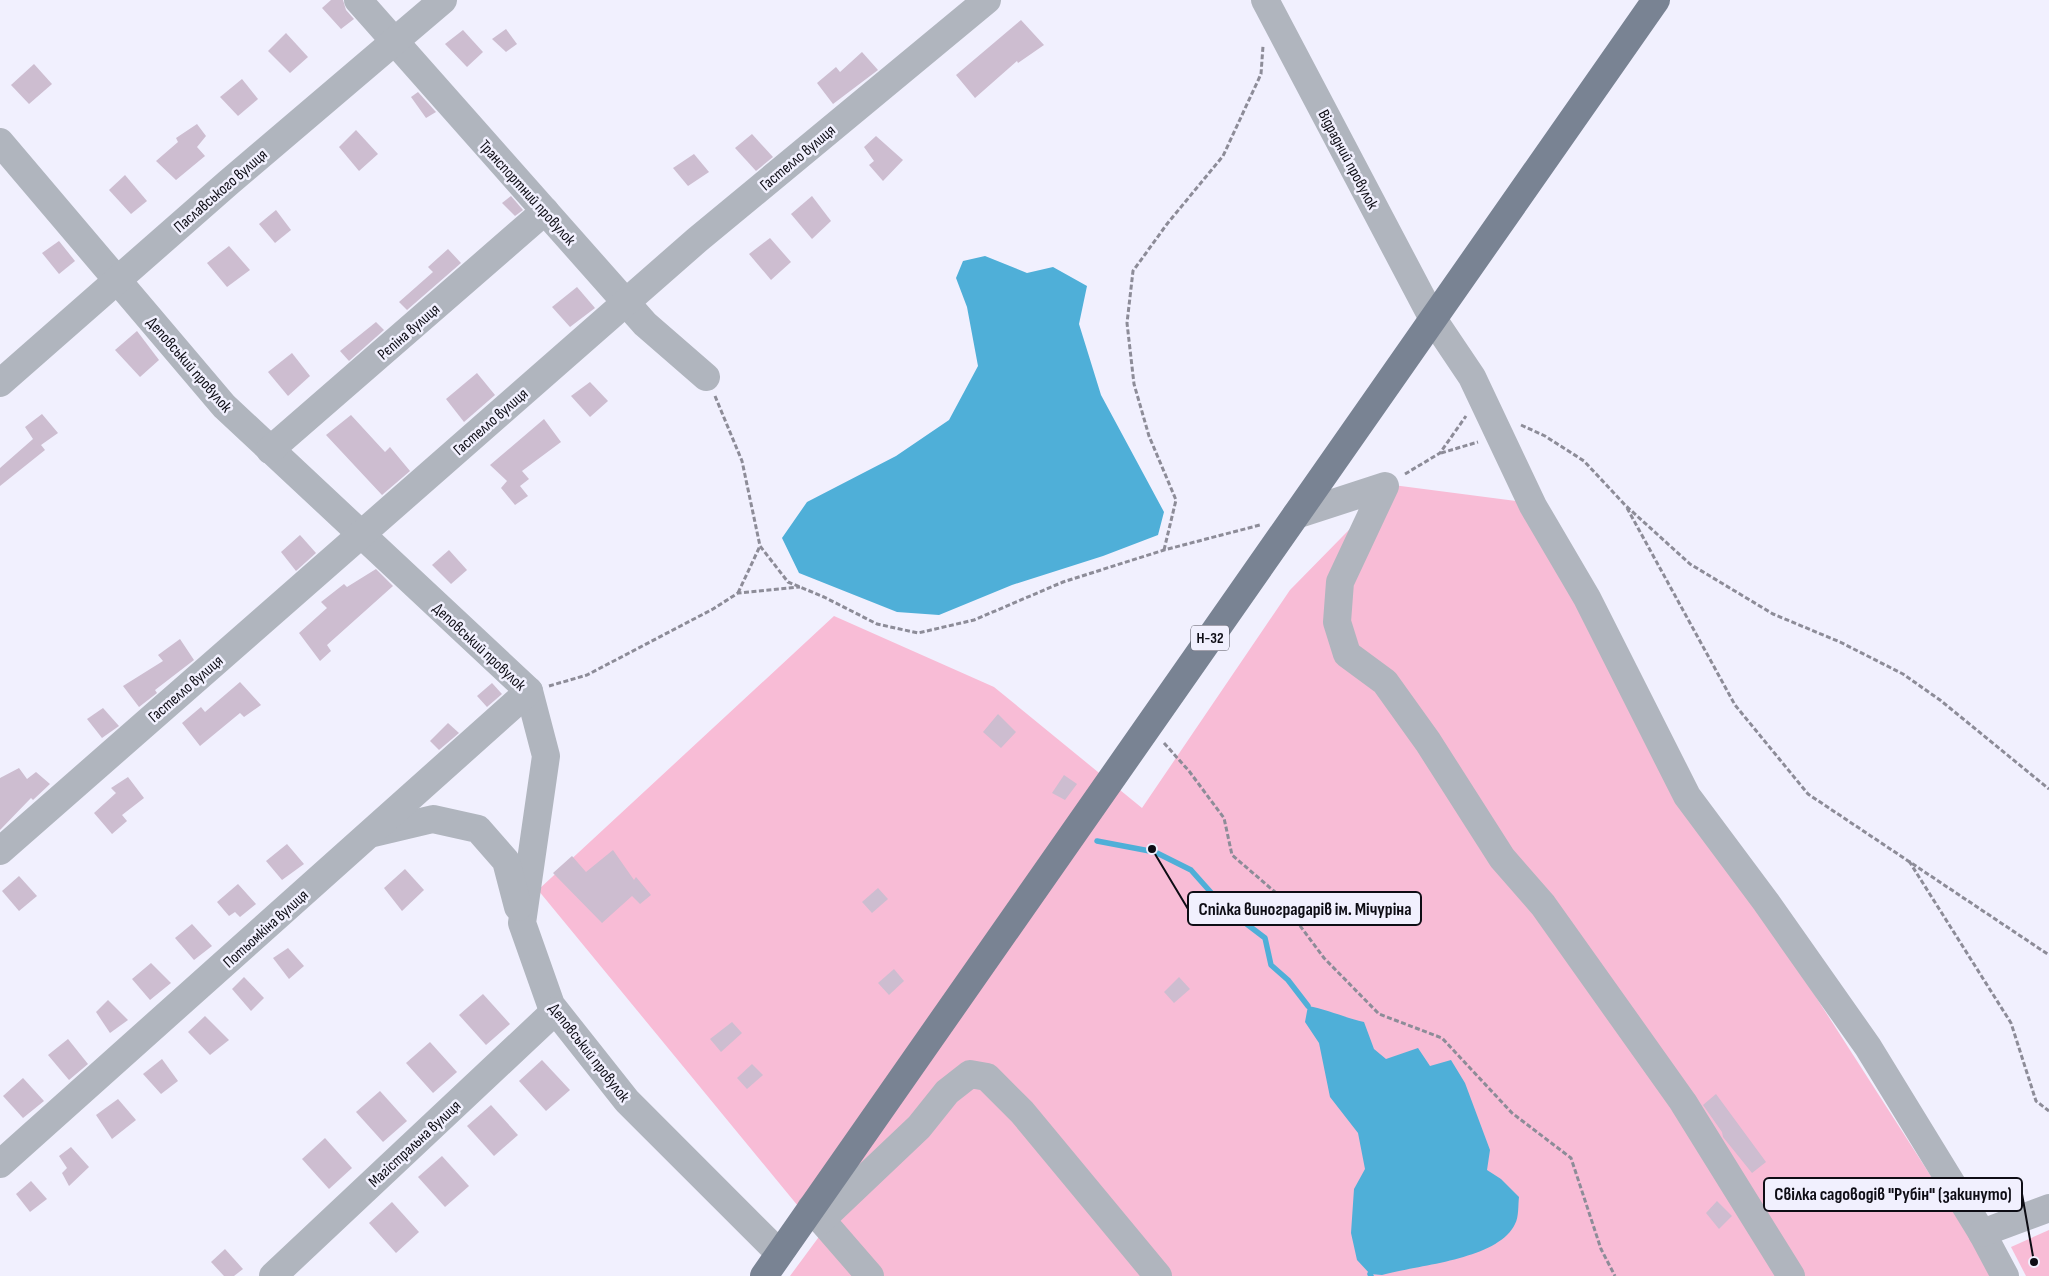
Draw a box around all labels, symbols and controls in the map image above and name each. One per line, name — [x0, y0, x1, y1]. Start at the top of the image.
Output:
street label: Відрадний провулок — [1313, 107, 1382, 214]
street label: Гастелло вулиця — [756, 121, 840, 195]
street label: Транспортний провулок — [475, 136, 580, 250]
street label: Паславського вулиця — [170, 145, 272, 237]
street label: Рєпіна вулиця — [374, 300, 444, 364]
street label: Деповський провулок — [142, 313, 236, 417]
street label: Гастелло вулиця — [450, 385, 532, 460]
street label: Деповський провулок — [429, 599, 530, 696]
road number: Н-32 — [1191, 626, 1229, 650]
street label: Гастелло вулиця — [145, 652, 227, 727]
street label: Потьомкіна вулиця — [220, 886, 312, 972]
callout: Спілка виноградарів ім. Мічуріна — [1188, 892, 1421, 925]
text: Спілка виноградарів ім. Мічуріна — [1198, 899, 1412, 920]
street label: Деповський провулок — [544, 1000, 634, 1107]
street label: Магістральна вулиця — [365, 1097, 465, 1192]
callout: Свілка садоводів "Рубін" (закинуто) — [1764, 1178, 2022, 1211]
text: Свілка садоводів "Рубін" (закинуто) — [1774, 1184, 2012, 1205]

